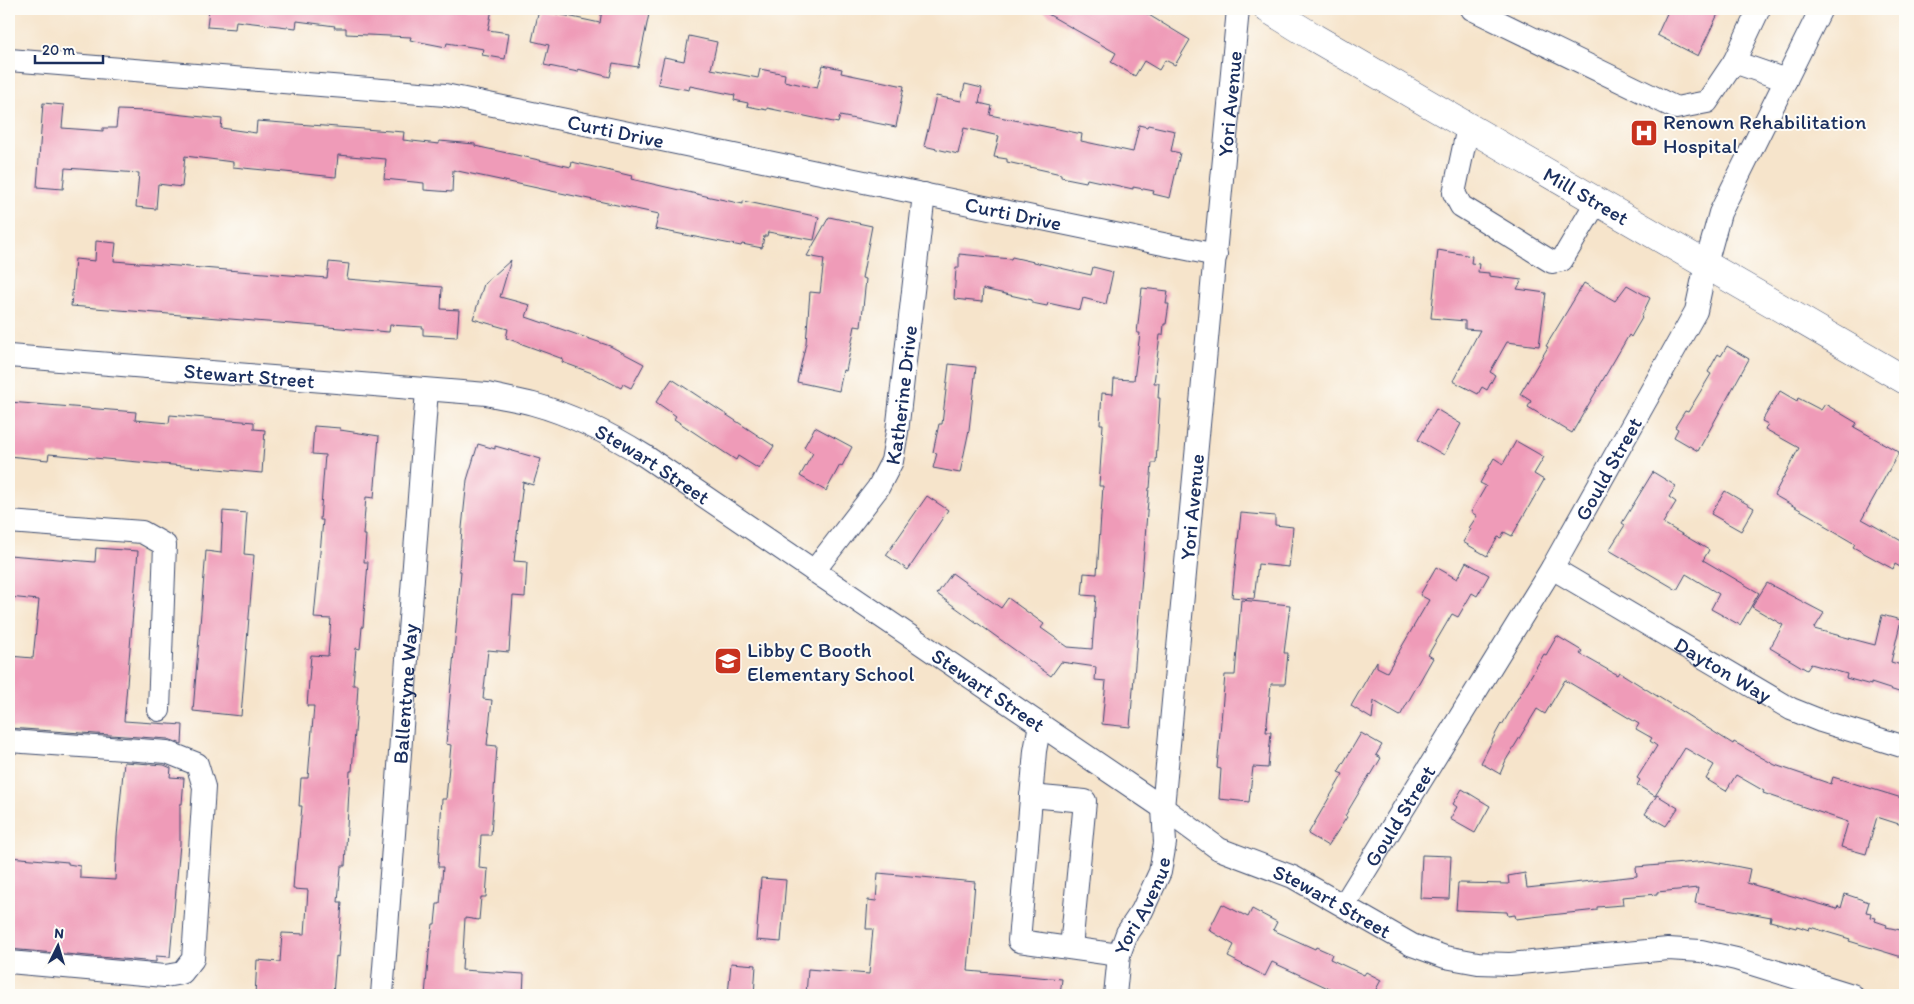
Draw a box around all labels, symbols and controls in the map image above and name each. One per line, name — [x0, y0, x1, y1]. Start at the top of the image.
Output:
scale bar — [35, 32, 102, 64]
text: 20 m — [42, 41, 76, 59]
street label: Yori Avenue — [1212, 49, 1247, 158]
street label: Curti Drive — [565, 108, 666, 153]
place label: Renown Rehabilitation Hospital — [1663, 109, 1866, 158]
hospital icon: Renown Rehabilitation Hospital — [1629, 118, 1659, 148]
street label: Mill Street — [1539, 161, 1634, 230]
street label: Curti Drive — [963, 191, 1064, 235]
street label: Katherine Drive — [879, 324, 922, 466]
street label: Stewart Street — [183, 357, 316, 393]
street label: Gould Street — [1569, 412, 1647, 525]
street label: Stewart Street — [591, 418, 715, 509]
street label: Yori Avenue — [1174, 453, 1209, 561]
street label: Ballentyne Way — [387, 623, 422, 765]
street label: Dayton Way — [1670, 631, 1777, 708]
place label: Libby C Booth Elementary School — [747, 637, 915, 686]
street label: Stewart Street — [927, 642, 1050, 737]
school or university icon: Libby C Booth Elementary School — [713, 646, 743, 676]
street label: Gould Street — [1358, 760, 1440, 871]
street label: Yori Avenue — [1108, 855, 1175, 958]
street label: Stewart Street — [1270, 858, 1396, 943]
north arrow — [32, 922, 82, 972]
text: N — [54, 925, 65, 942]

